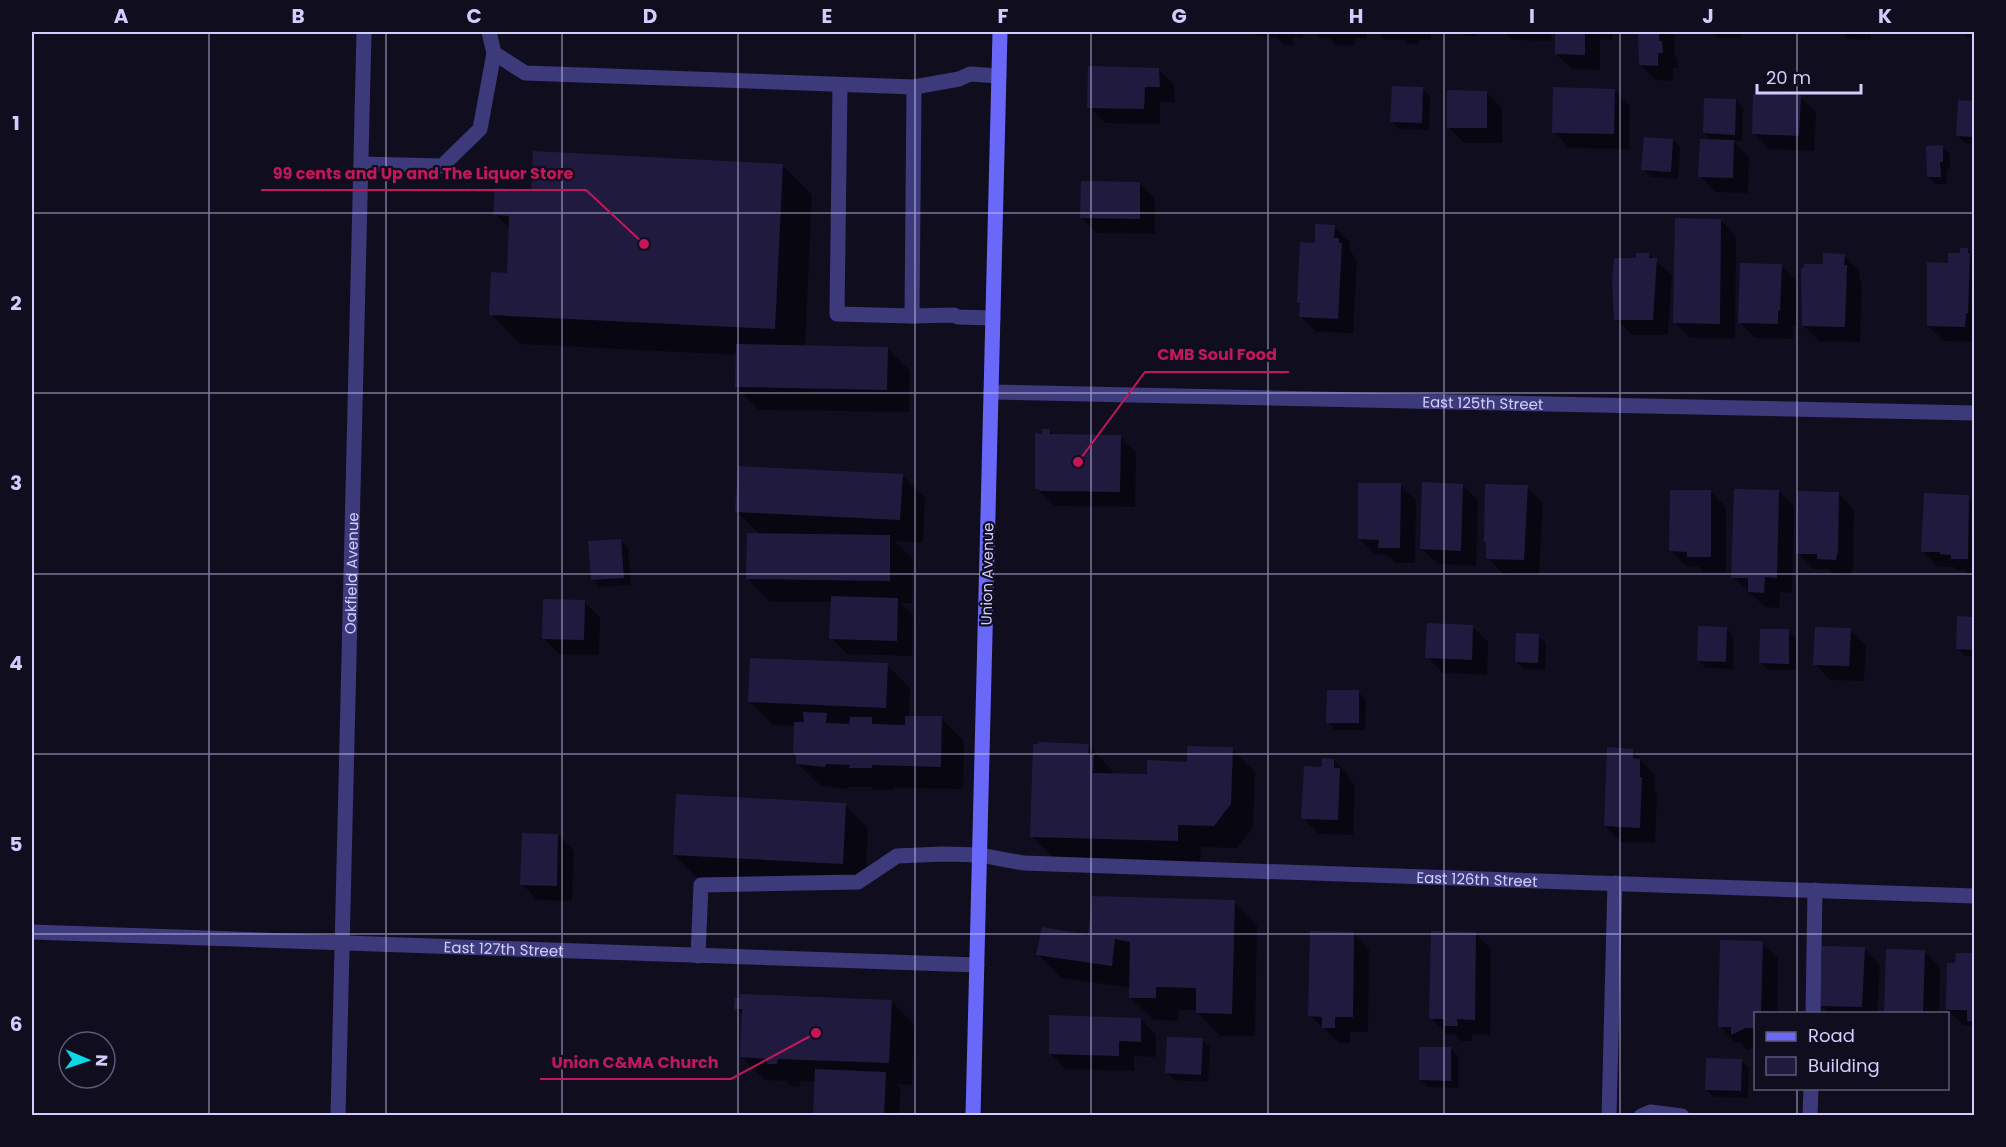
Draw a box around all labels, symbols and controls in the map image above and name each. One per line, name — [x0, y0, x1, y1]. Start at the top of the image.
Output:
text: A — [114, 2, 129, 30]
text: B — [291, 2, 305, 30]
text: C — [466, 2, 482, 30]
text: D — [643, 2, 657, 30]
text: E — [822, 2, 832, 30]
text: F — [998, 2, 1009, 30]
text: G — [1171, 2, 1187, 30]
text: H — [1349, 2, 1363, 30]
text: I — [1529, 2, 1535, 30]
text: J — [1702, 2, 1714, 30]
text: K — [1878, 2, 1892, 30]
scale bar — [1757, 57, 1860, 95]
text: 20 m — [1766, 65, 1811, 90]
text: 1 — [12, 109, 20, 137]
callout: 99 cents and Up and The Liquor Store — [261, 156, 586, 190]
text: 99 cents and Up and The Liquor Store — [273, 162, 573, 185]
text: 2 — [10, 289, 22, 317]
callout: CMB Soul Food — [1145, 338, 1289, 372]
text: CMB Soul Food — [1157, 343, 1277, 366]
street label: East 125th Street — [1422, 391, 1544, 414]
text: 3 — [10, 469, 22, 497]
street label: Oakfield Avenue — [339, 512, 363, 634]
street label: Union Avenue — [976, 522, 998, 626]
text: 4 — [9, 649, 23, 677]
text: 5 — [10, 830, 23, 858]
street label: East 126th Street — [1416, 866, 1538, 891]
street label: East 127th Street — [443, 936, 564, 961]
text: 6 — [10, 1010, 22, 1038]
legend — [1754, 1012, 1949, 1090]
text: Road — [1808, 1023, 1855, 1048]
north arrow — [57, 1030, 117, 1090]
callout: Union C&MA Church — [540, 1045, 731, 1079]
text: Union C&MA Church — [551, 1051, 719, 1074]
text: Building — [1808, 1053, 1880, 1078]
text: N — [90, 1054, 113, 1067]

